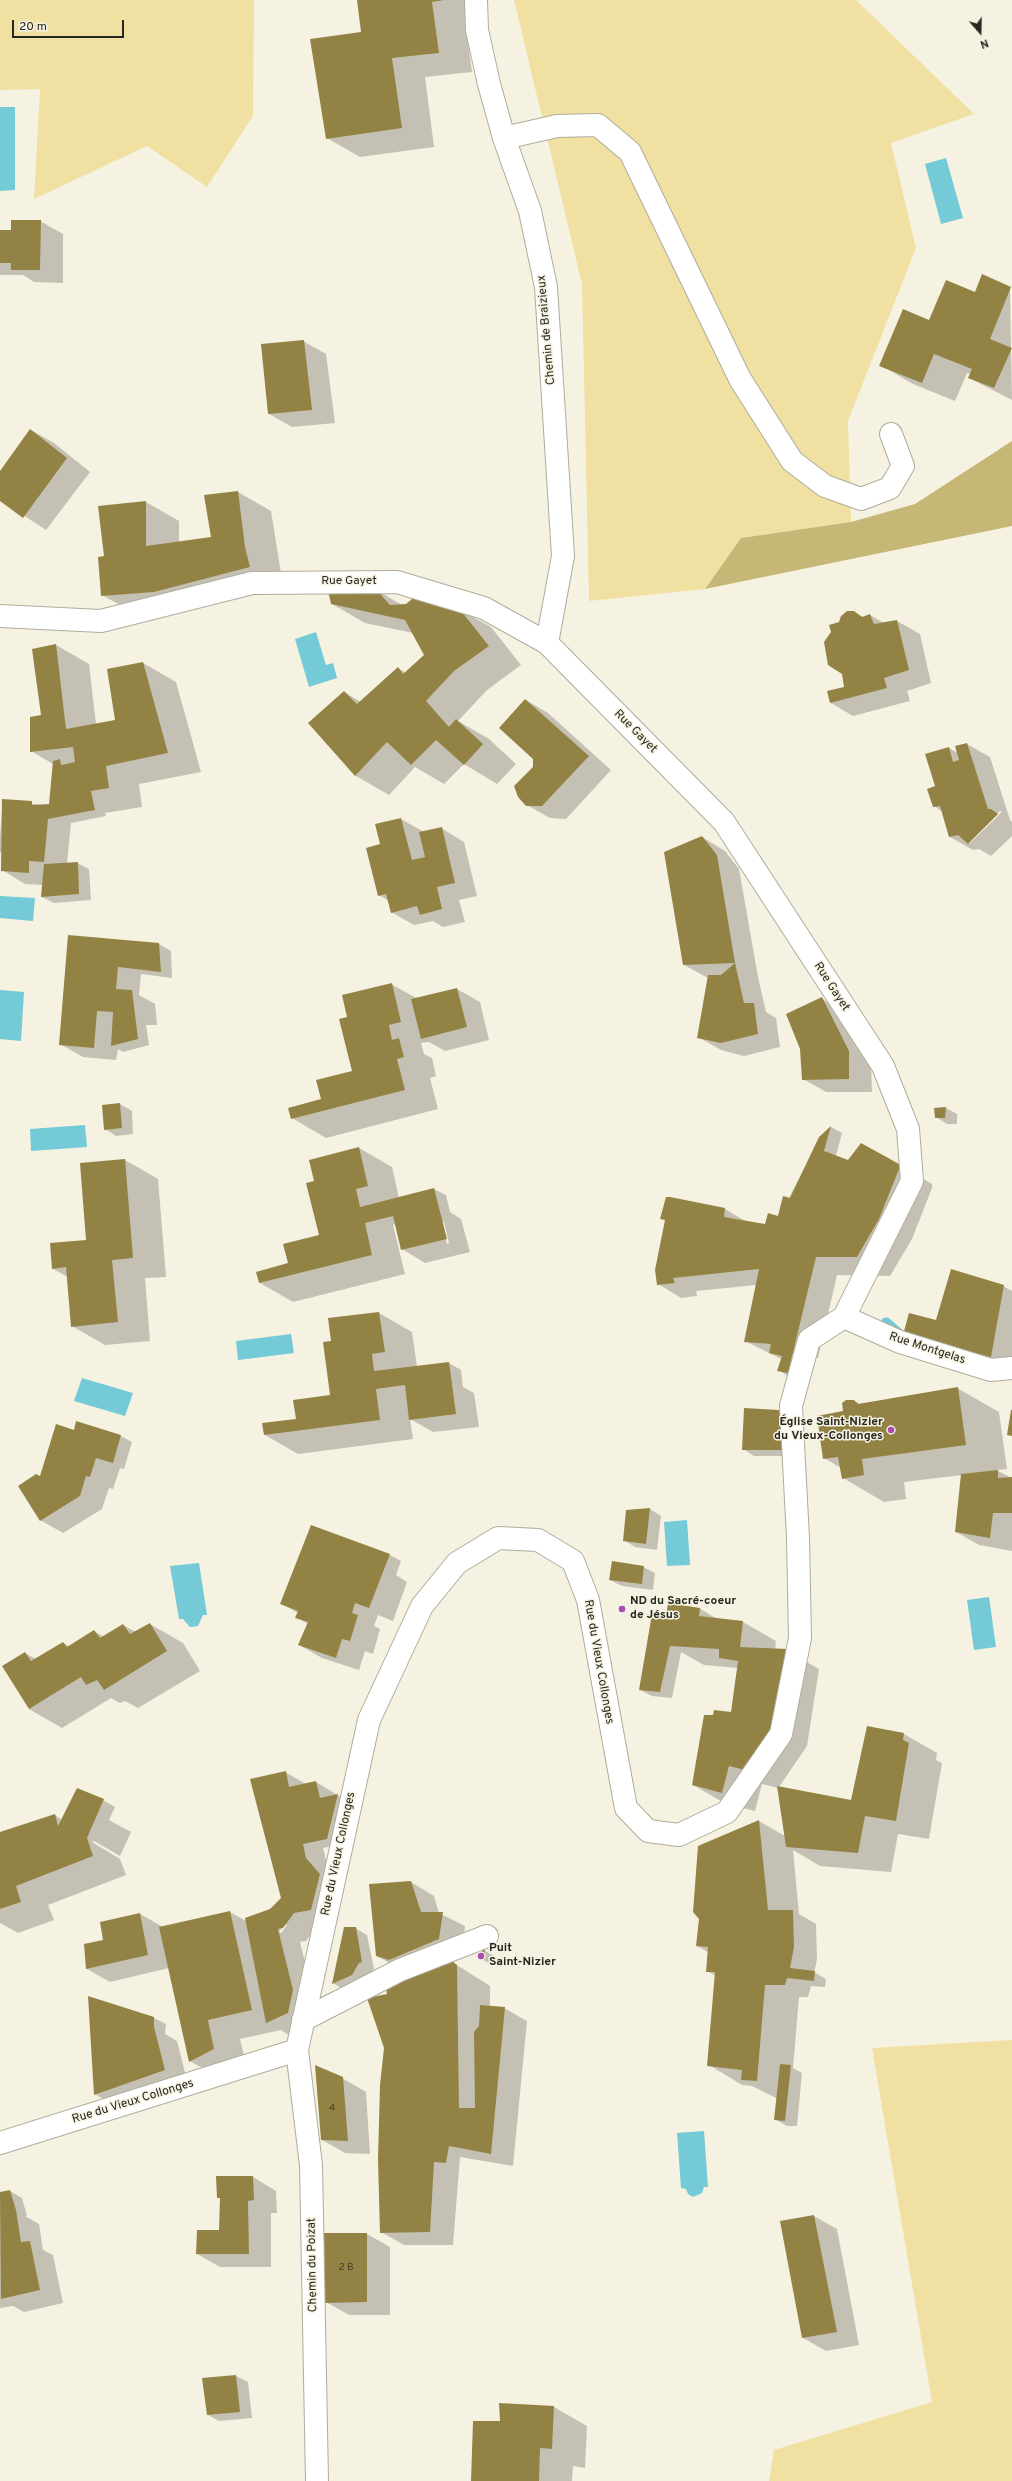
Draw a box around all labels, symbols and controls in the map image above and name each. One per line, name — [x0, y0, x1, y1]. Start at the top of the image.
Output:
scale bar — [14, 12, 126, 38]
north arrow — [960, 12, 1000, 52]
text: 20 m — [19, 19, 47, 35]
text: N — [978, 35, 990, 51]
street label: Chemin de Braizieux — [535, 274, 559, 386]
street label: Rue Gayet — [321, 575, 377, 589]
street label: Rue Gayet — [610, 707, 660, 757]
street label: Rue Gayet — [810, 960, 852, 1014]
street label: Rue Montgelas — [887, 1330, 967, 1368]
place label: Église Saint-Nizier du Vieux-Collonges — [774, 1416, 883, 1444]
marker: Église Saint-Nizier du Vieux-Collonges — [886, 1425, 896, 1435]
place label: ND du Sacré-coeur de Jésus — [630, 1595, 736, 1623]
street label: Rue du Vieux Collonges — [580, 1599, 616, 1725]
marker: ND du Sacré-coeur de Jésus — [617, 1604, 627, 1614]
street label: Rue du Vieux Collonges — [319, 1791, 359, 1917]
place label: Puit Saint-Nizier — [489, 1942, 556, 1970]
marker: Puit Saint-Nizier — [476, 1951, 486, 1961]
street label: Rue du Vieux Collonges — [70, 2077, 196, 2127]
house number: 4 — [329, 2103, 335, 2115]
street label: Chemin du Poizat — [305, 2218, 321, 2312]
house number: 2 B — [338, 2262, 354, 2274]

